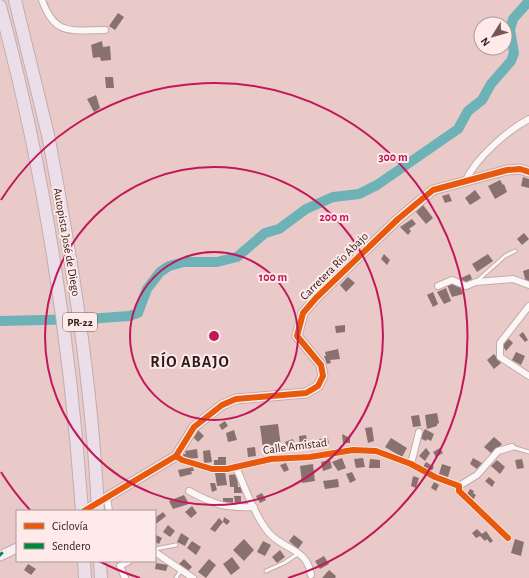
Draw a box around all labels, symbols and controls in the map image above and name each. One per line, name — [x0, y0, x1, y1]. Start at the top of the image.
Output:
north arrow — [473, 16, 513, 56]
text: N — [479, 35, 492, 48]
text: 300 m — [378, 151, 408, 163]
street label: Autopista José de Diego — [52, 187, 82, 297]
text: 200 m — [319, 211, 349, 223]
street label: Carretera Río Abajo — [298, 230, 371, 303]
text: 100 m — [259, 271, 287, 283]
road number: PR-22 — [63, 313, 97, 331]
centre of rings — [207, 329, 221, 343]
district label: RÍO ABAJO — [150, 351, 230, 370]
street label: Calle Amistad — [262, 436, 328, 456]
legend — [16, 510, 156, 562]
text: Ciclovía — [52, 520, 88, 532]
text: Sendero — [52, 540, 91, 552]

